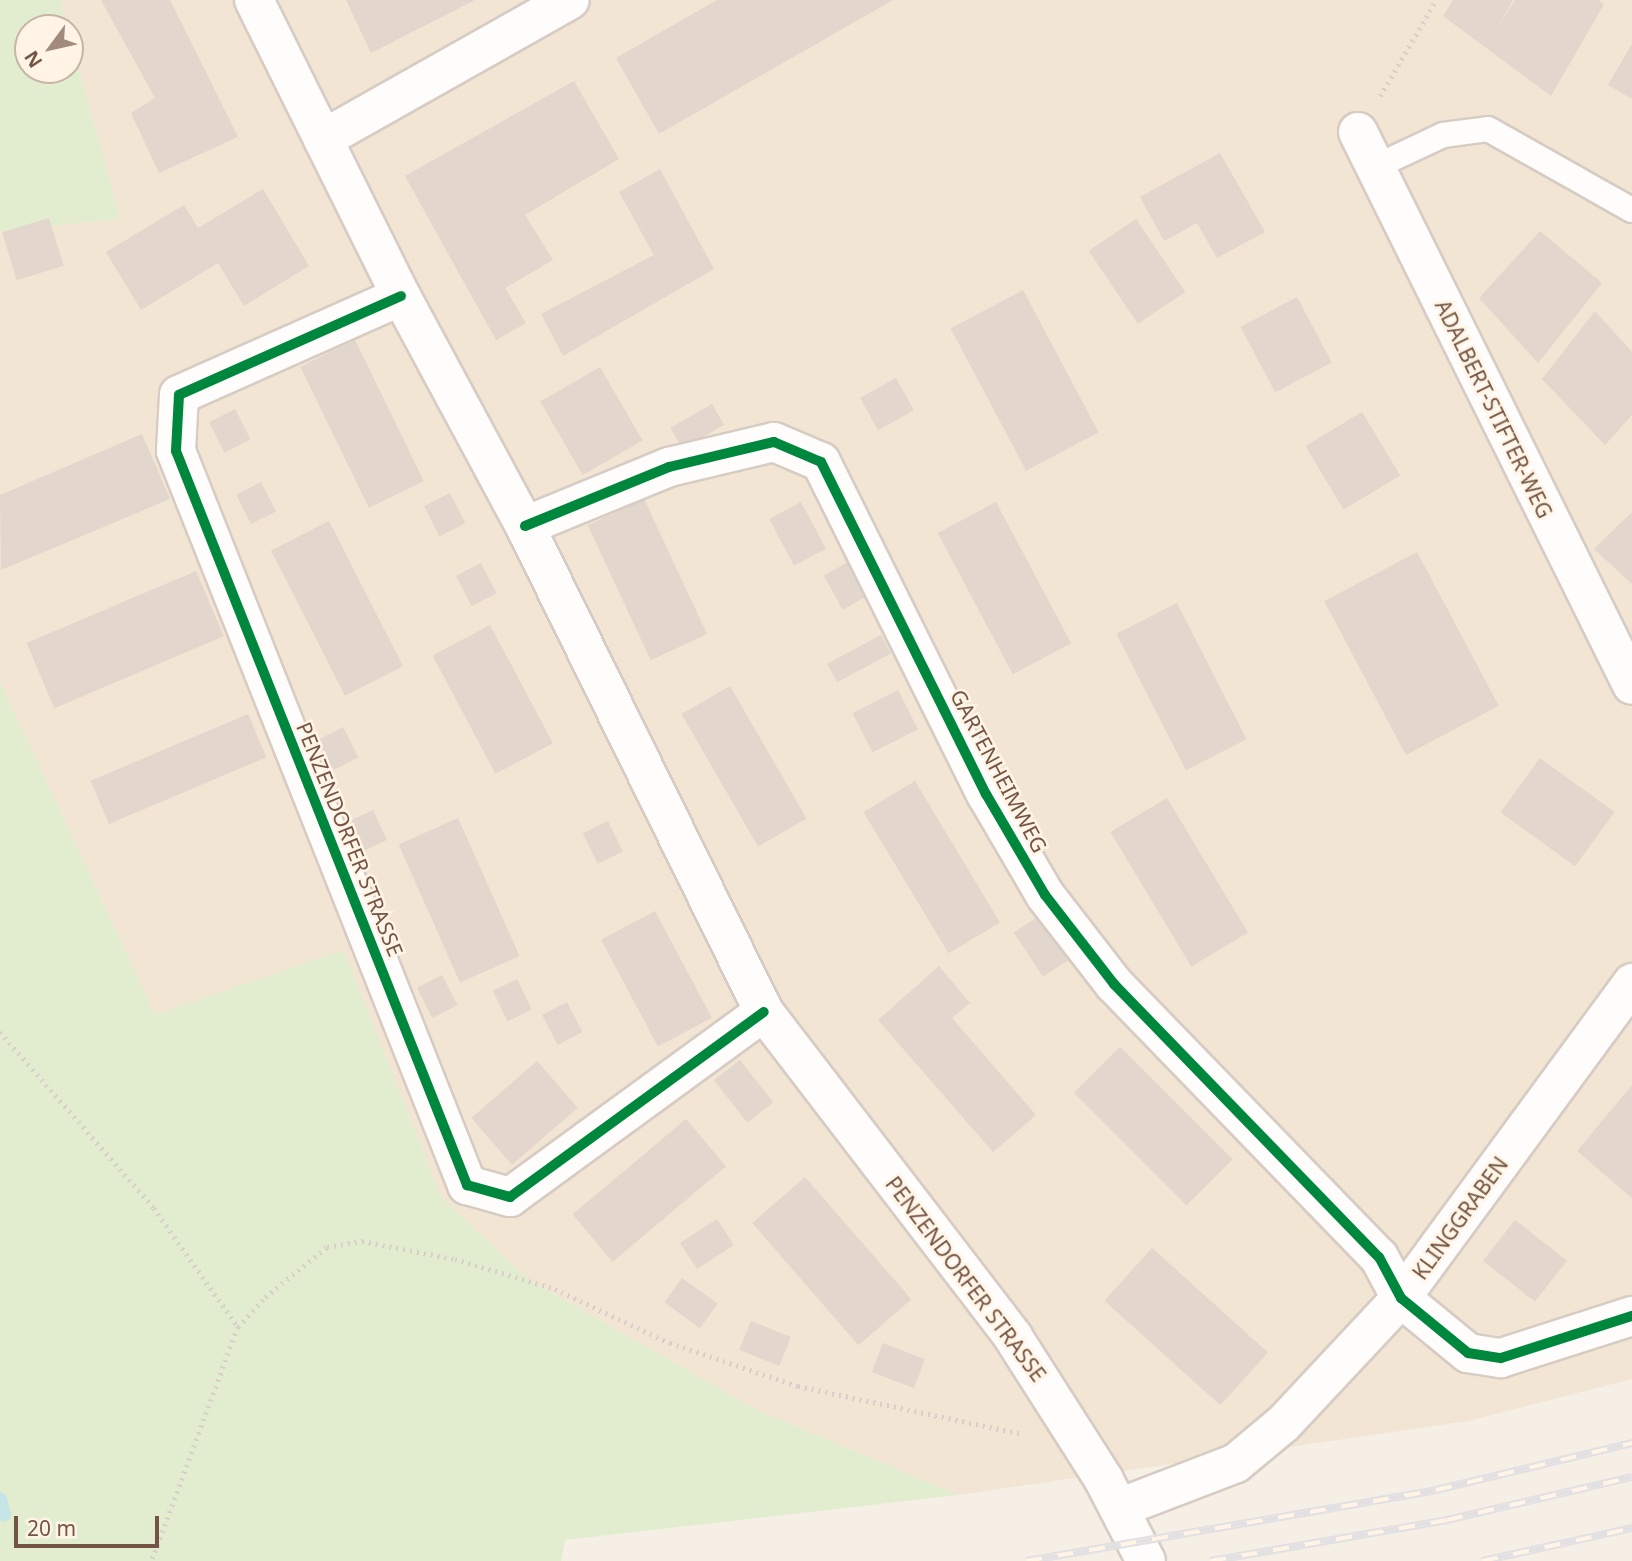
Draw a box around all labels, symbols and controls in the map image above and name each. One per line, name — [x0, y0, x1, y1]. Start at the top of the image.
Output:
north arrow — [14, 14, 84, 84]
text: N — [18, 46, 48, 73]
street label: ADALBERT-STIFTER-WEG — [1430, 296, 1558, 522]
street label: GARTENHEIMWEG — [945, 685, 1053, 857]
street label: PENZENDORFER STRASSE — [291, 718, 409, 960]
street label: KLINGGRABEN — [1407, 1152, 1513, 1284]
street label: PENZENDORFER STRASSE — [881, 1171, 1051, 1387]
scale bar — [18, 1502, 163, 1546]
text: 20 m — [27, 1514, 76, 1542]

